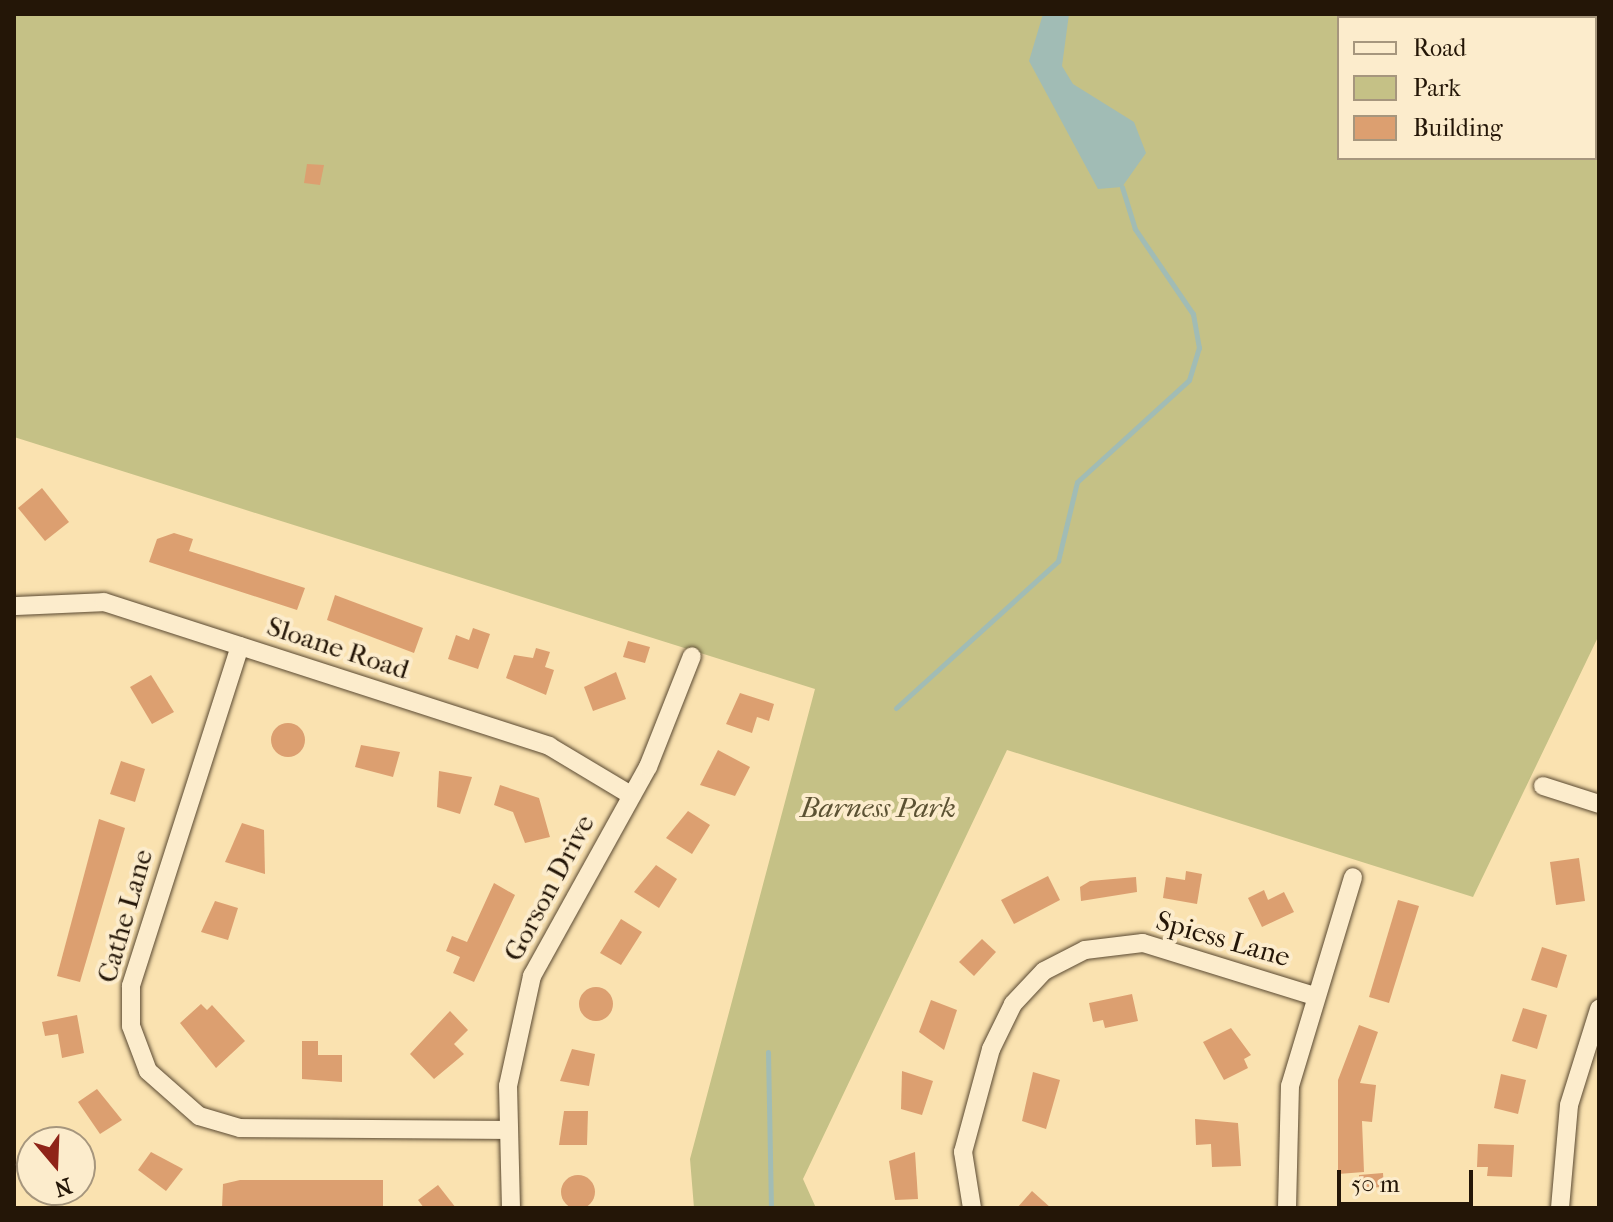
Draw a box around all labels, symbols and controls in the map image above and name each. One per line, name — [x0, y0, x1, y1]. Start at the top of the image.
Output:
legend — [1337, 16, 1597, 160]
text: Road — [1413, 34, 1466, 62]
text: Park — [1413, 74, 1461, 102]
text: Building — [1413, 114, 1503, 142]
street label: Sloane Road — [263, 609, 413, 687]
park label: Barness Park — [800, 791, 956, 825]
street label: Gorson Drive — [496, 809, 602, 967]
street label: Cathe Lane — [90, 845, 160, 987]
street label: Spiess Lane — [1152, 904, 1294, 974]
north arrow — [16, 1126, 96, 1206]
scale bar — [1341, 1154, 1477, 1204]
text: 50 m — [1351, 1170, 1400, 1198]
text: N — [51, 1172, 75, 1202]

